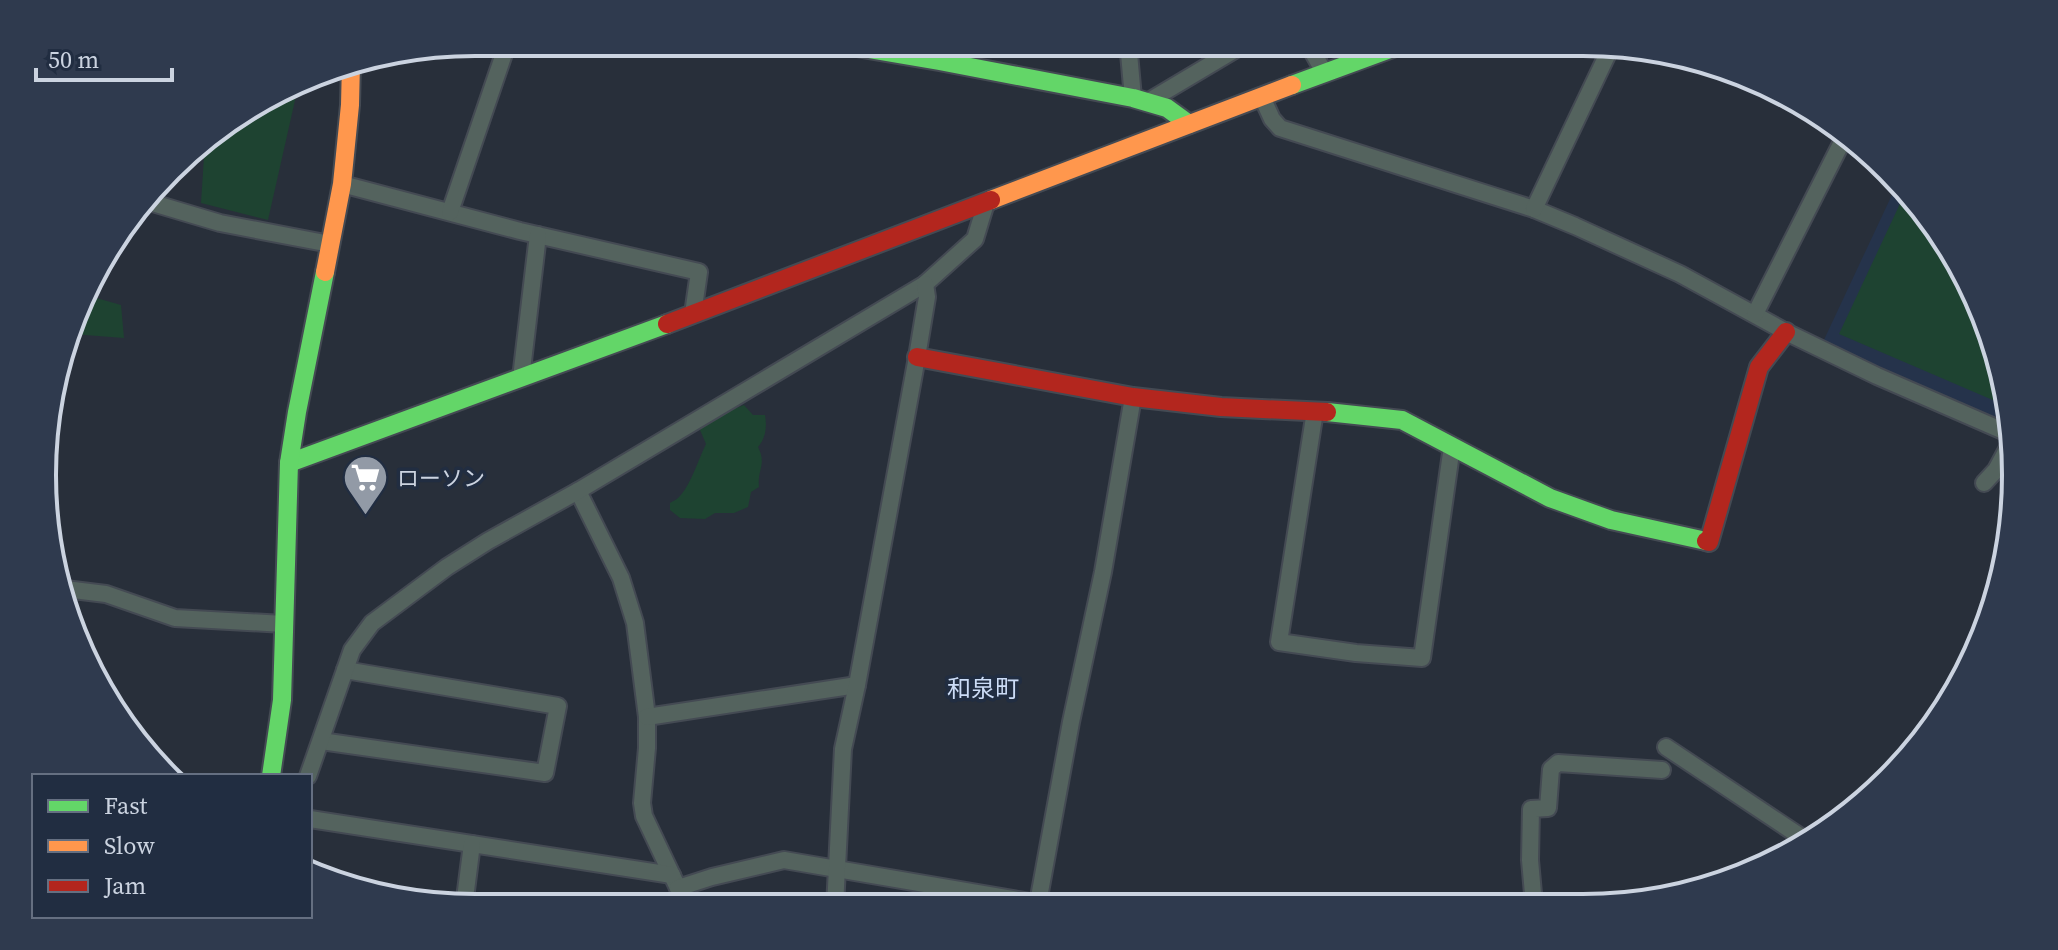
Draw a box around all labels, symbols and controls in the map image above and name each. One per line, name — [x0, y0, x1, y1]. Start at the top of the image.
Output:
scale bar — [36, 32, 172, 82]
text: 50 m — [48, 43, 99, 76]
supermarket icon: ローソン — [342, 454, 390, 517]
place label: ローソン — [397, 463, 485, 493]
district label: 和泉町 — [947, 672, 1019, 705]
legend — [32, 774, 312, 918]
text: Fast — [104, 789, 148, 822]
text: Slow — [104, 829, 155, 862]
text: Jam — [103, 869, 146, 902]

